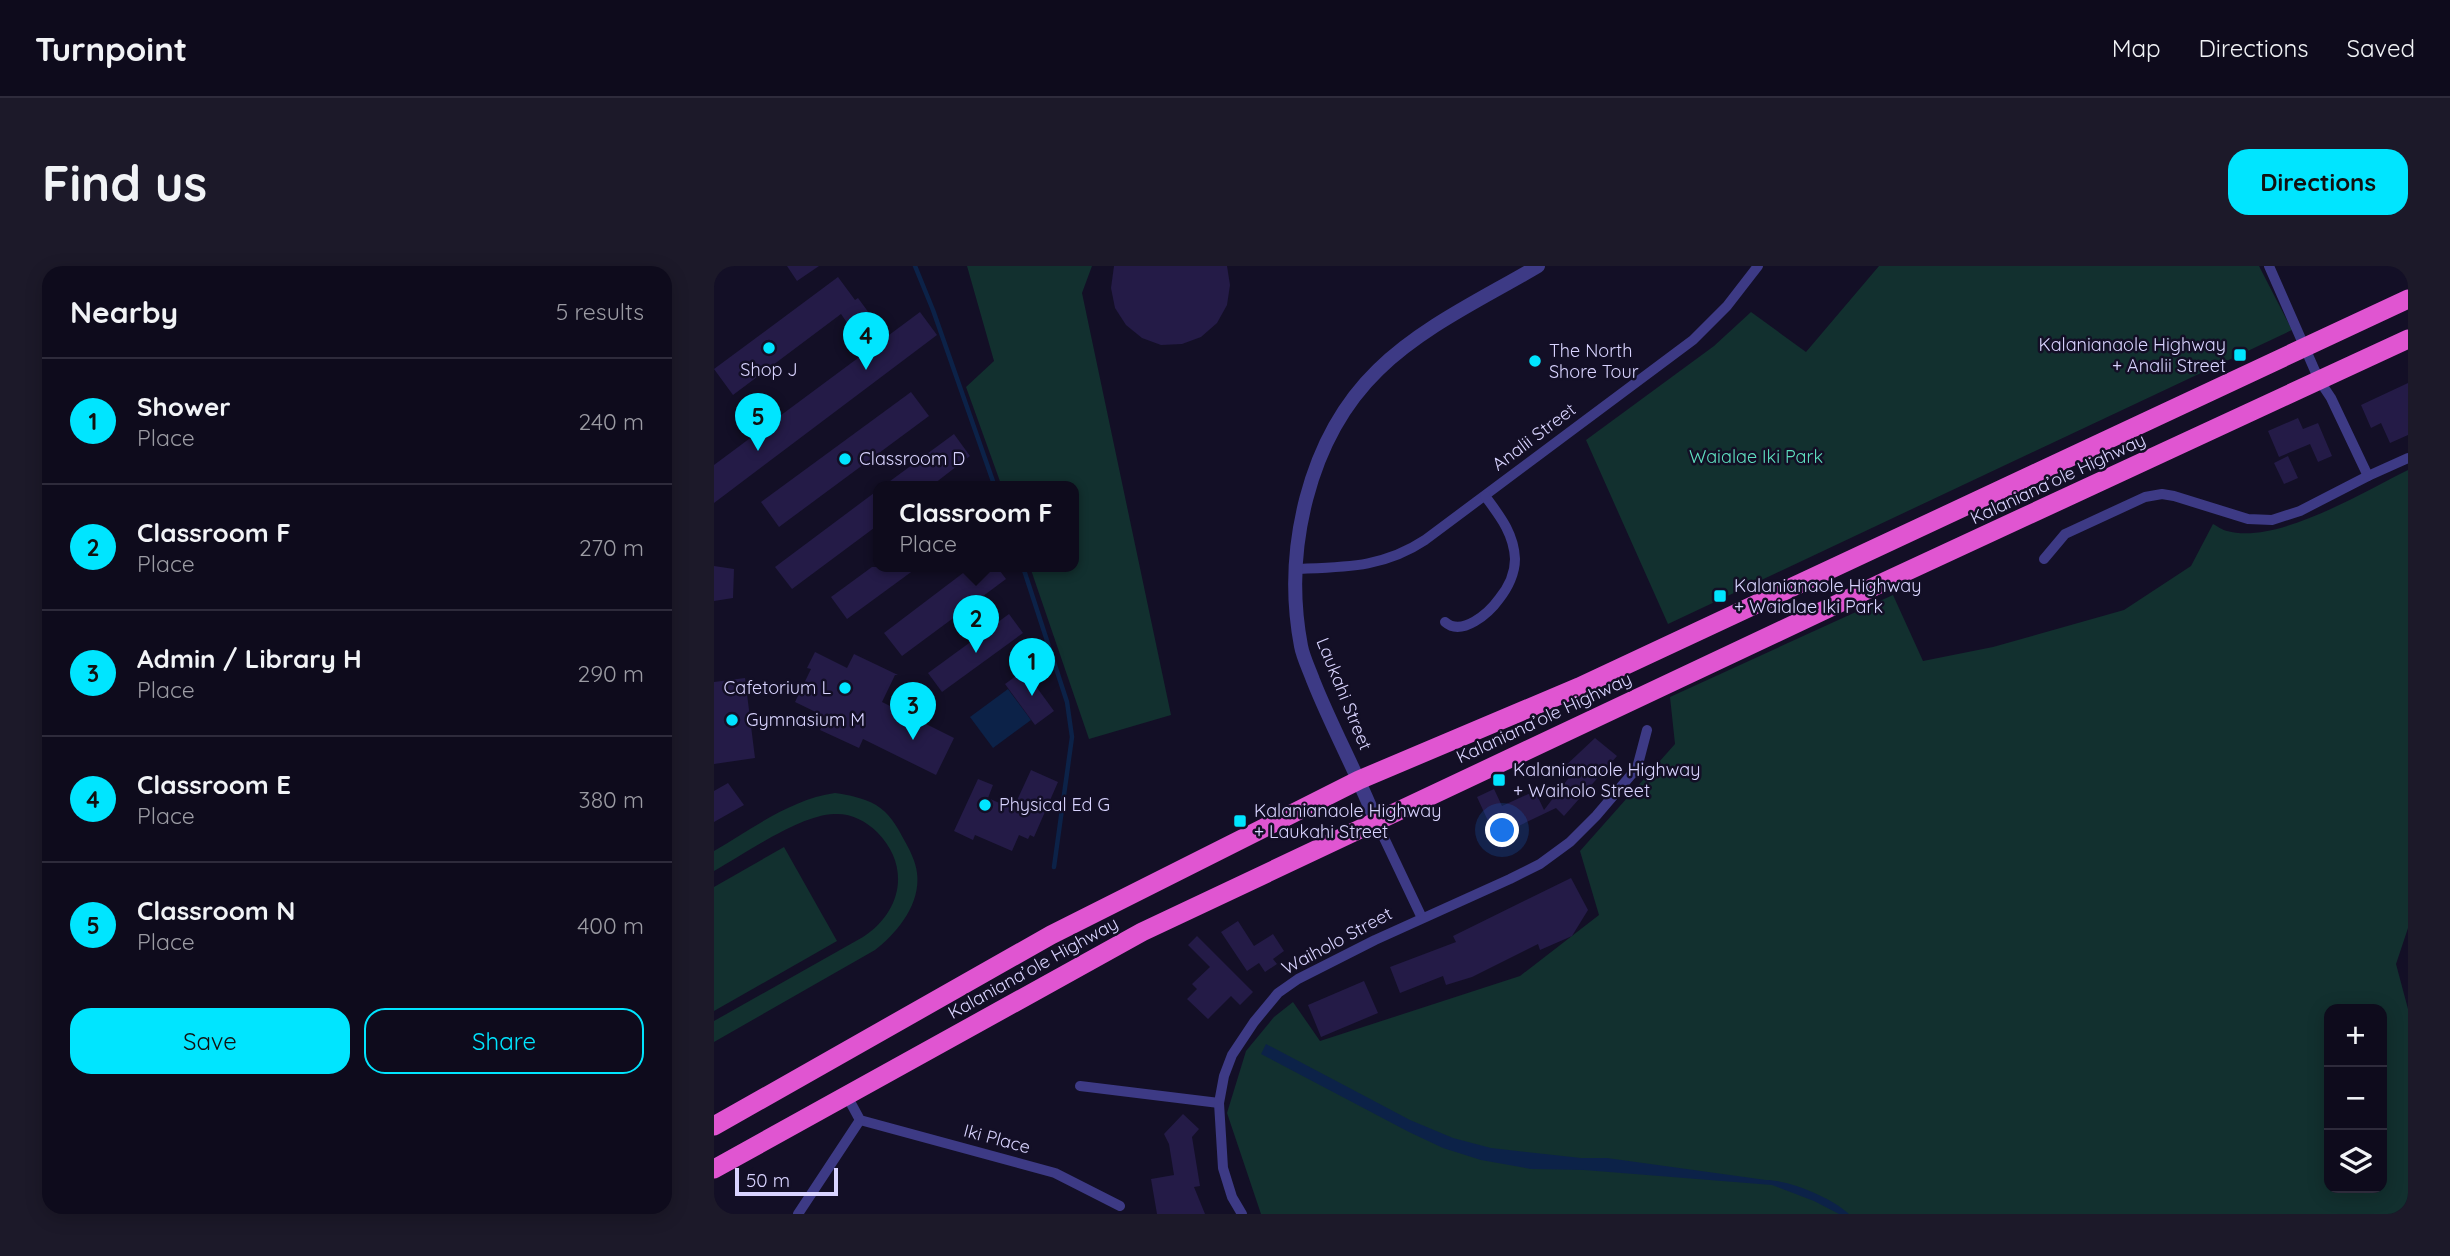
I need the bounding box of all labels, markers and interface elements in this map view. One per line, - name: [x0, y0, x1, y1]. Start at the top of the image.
- text: Turnpoint: [35, 28, 187, 69]
- text: Map: [2112, 33, 2161, 63]
- text: Directions: [2199, 33, 2309, 63]
- text: Saved: [2347, 33, 2415, 63]
- button: Directions: [2228, 149, 2408, 215]
- text: Find us: [42, 152, 207, 213]
- text: Nearby: [70, 293, 178, 331]
- text: 5 results: [556, 297, 644, 326]
- pin: 4: [843, 312, 889, 370]
- place label: Kalanianaole Highway + Analii Street: [2038, 333, 2226, 377]
- place label: The North Shore Tour: [1549, 339, 1639, 383]
- marker: Shop J: [761, 340, 777, 356]
- marker: Kalanianaole Highway + Analii Street: [2232, 347, 2248, 363]
- marker: The North Shore Tour: [1527, 353, 1543, 369]
- place label: Shop J: [740, 358, 798, 381]
- text: Shower: [137, 390, 231, 423]
- pin: 5: [735, 393, 781, 451]
- street label: Analii Street: [1487, 398, 1580, 476]
- text: 1: [89, 407, 97, 436]
- text: 240 m: [579, 407, 644, 436]
- text: Place: [137, 423, 195, 452]
- street label: Kalaniana’ole Highway: [1966, 428, 2149, 529]
- park label: Waialae Iki Park: [1689, 445, 1823, 468]
- place label: Classroom D: [859, 447, 965, 470]
- marker: Classroom D: [837, 451, 853, 467]
- popup: [873, 481, 1079, 572]
- text: Classroom F: [899, 496, 1053, 529]
- text: Classroom F: [137, 516, 291, 549]
- text: Place: [899, 529, 957, 558]
- text: 2: [86, 533, 100, 562]
- text: 270 m: [579, 533, 644, 562]
- text: Place: [137, 549, 195, 578]
- place label: Kalanianaole Highway + Waialae Iki Park: [1734, 574, 1922, 618]
- marker: Kalanianaole Highway + Waialae Iki Park: [1712, 588, 1728, 604]
- pin: 2: [953, 595, 999, 653]
- street label: Laukahi Street: [1311, 634, 1377, 753]
- pin: 1: [1009, 638, 1055, 696]
- text: Admin / Library H: [137, 642, 362, 675]
- text: 3: [87, 659, 99, 688]
- text: 290 m: [577, 659, 644, 688]
- street label: Kalaniana’ole Highway: [1452, 667, 1635, 768]
- text: Place: [137, 675, 195, 704]
- place label: Cafetorium L: [724, 676, 831, 699]
- marker: Cafetorium L: [837, 680, 853, 696]
- pin: 3: [890, 682, 936, 740]
- place label: Gymnasium M: [746, 708, 865, 731]
- marker: Gymnasium M: [724, 712, 740, 728]
- place label: Kalanianaole Highway + Waiholo Street: [1513, 758, 1701, 802]
- text: Classroom E: [137, 768, 291, 801]
- marker: Kalanianaole Highway + Waiholo Street: [1491, 772, 1507, 788]
- text: 4: [86, 785, 100, 814]
- text: 380 m: [579, 785, 644, 814]
- place label: Physical Ed G: [999, 793, 1110, 816]
- marker: Physical Ed G: [977, 797, 993, 813]
- place label: Kalanianaole Highway + Laukahi Street: [1254, 799, 1442, 843]
- text: Place: [137, 801, 195, 830]
- marker: Kalanianaole Highway + Laukahi Street: [1232, 813, 1248, 829]
- your location: [1485, 813, 1519, 847]
- text: Classroom N: [137, 894, 295, 927]
- street label: Waiholo Street: [1277, 902, 1396, 979]
- text: 5: [86, 911, 100, 940]
- text: 400 m: [577, 911, 644, 940]
- street label: Kalaniana’ole Highway: [944, 911, 1122, 1024]
- text: Place: [137, 927, 195, 956]
- map controls: [2324, 1004, 2387, 1193]
- button: +: [2324, 1004, 2387, 1067]
- button: Save: [70, 1008, 350, 1074]
- button: Share: [364, 1008, 644, 1074]
- button: −: [2324, 1067, 2387, 1130]
- street label: Iki Place: [961, 1119, 1033, 1158]
- button: layers: [2324, 1130, 2387, 1193]
- scale bar: [735, 1165, 838, 1197]
- text: 50 m: [746, 1168, 790, 1192]

